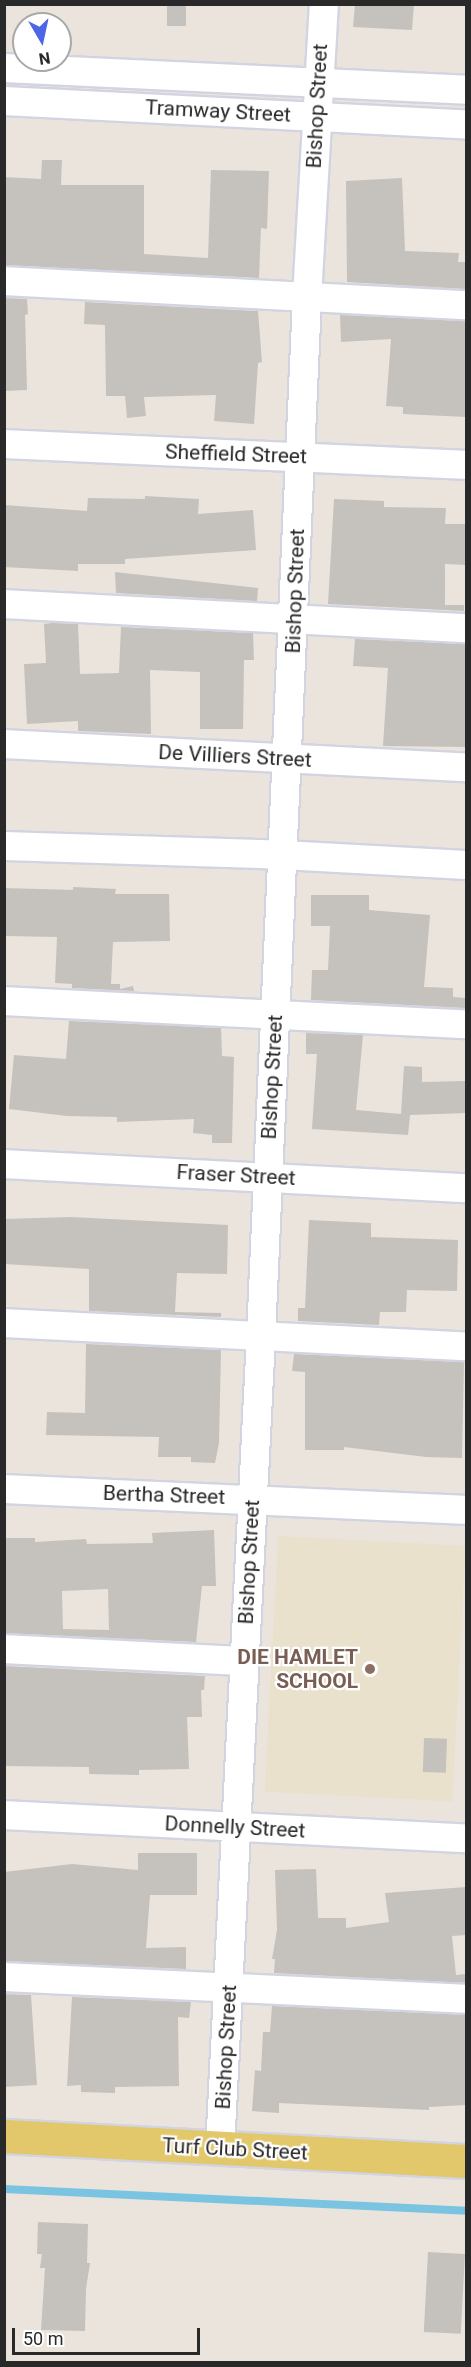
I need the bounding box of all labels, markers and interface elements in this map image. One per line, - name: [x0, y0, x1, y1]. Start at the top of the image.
- north arrow: [12, 12, 72, 72]
- street label: Bishop Street: [301, 43, 333, 169]
- text: N: [38, 48, 52, 69]
- street label: Tramway Street: [144, 95, 292, 127]
- street label: Sheffield Street: [165, 439, 307, 469]
- street label: Bishop Street: [280, 528, 310, 654]
- street label: De Villiers Street: [158, 739, 312, 773]
- street label: Bishop Street: [256, 1014, 288, 1140]
- street label: Fraser Street: [176, 1159, 296, 1191]
- street label: Bertha Street: [102, 1480, 226, 1510]
- street label: Bishop Street: [233, 1499, 265, 1625]
- place label: DIE HAMLET SCHOOL: [237, 1644, 358, 1694]
- marker: DIE HAMLET SCHOOL: [363, 1662, 377, 1676]
- street label: Donnelly Street: [164, 1811, 306, 1843]
- street label: Bishop Street: [210, 1984, 242, 2110]
- street label: Turf Club Street: [162, 2133, 308, 2165]
- scale bar: [15, 2316, 202, 2354]
- text: 50 m: [23, 2328, 63, 2349]

